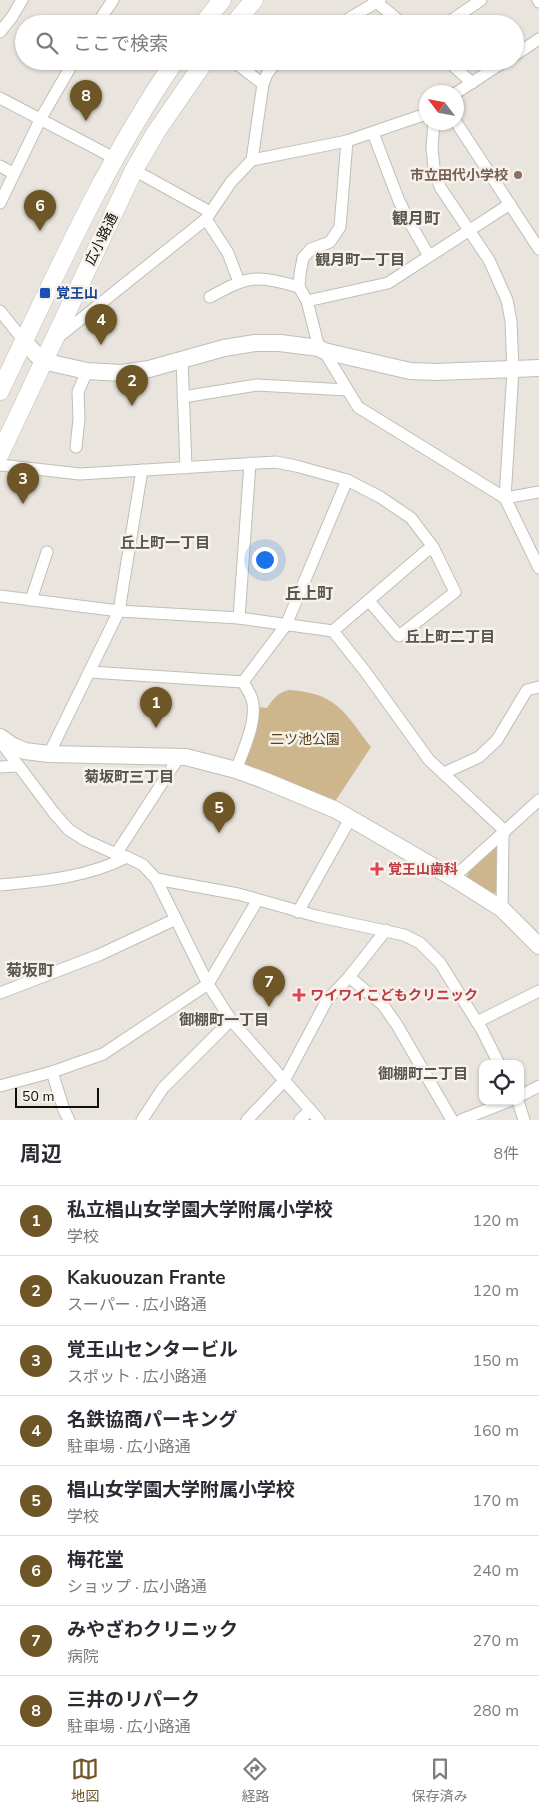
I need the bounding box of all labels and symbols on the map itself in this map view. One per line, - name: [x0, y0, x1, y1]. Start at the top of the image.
- pin: 8: [70, 80, 102, 121]
- north arrow: [419, 85, 464, 130]
- place label: 市立田代小学校: [410, 166, 508, 185]
- marker: 市立田代小学校: [512, 169, 524, 181]
- pin: 6: [24, 190, 56, 231]
- district label: 観月町: [392, 208, 440, 230]
- street label: 広小路通: [81, 210, 122, 269]
- district label: 観月町一丁目: [315, 250, 405, 270]
- place label: 覚王山: [56, 284, 98, 303]
- marker: 覚王山: [38, 286, 52, 300]
- pin: 4: [85, 304, 117, 345]
- pin: 2: [116, 365, 148, 406]
- pin: 3: [7, 463, 39, 504]
- district label: 丘上町一丁目: [120, 533, 210, 553]
- your location: [252, 547, 278, 573]
- district label: 丘上町: [285, 583, 333, 605]
- district label: 丘上町二丁目: [405, 627, 495, 647]
- pin: 1: [140, 687, 172, 728]
- park label: 二ツ池公園: [270, 730, 340, 749]
- district label: 菊坂町三丁目: [84, 767, 174, 787]
- pin: 5: [203, 792, 235, 833]
- place label: 覚王山歯科: [388, 860, 458, 879]
- marker: 覚王山歯科: [370, 862, 384, 876]
- district label: 菊坂町: [6, 960, 54, 982]
- pin: 7: [253, 966, 285, 1007]
- place label: ワイワイこどもクリニック: [310, 986, 478, 1005]
- marker: ワイワイこどもクリニック: [292, 988, 306, 1002]
- district label: 御棚町一丁目: [179, 1010, 269, 1030]
- district label: 御棚町二丁目: [378, 1064, 468, 1084]
- scale bar: [15, 1085, 99, 1108]

